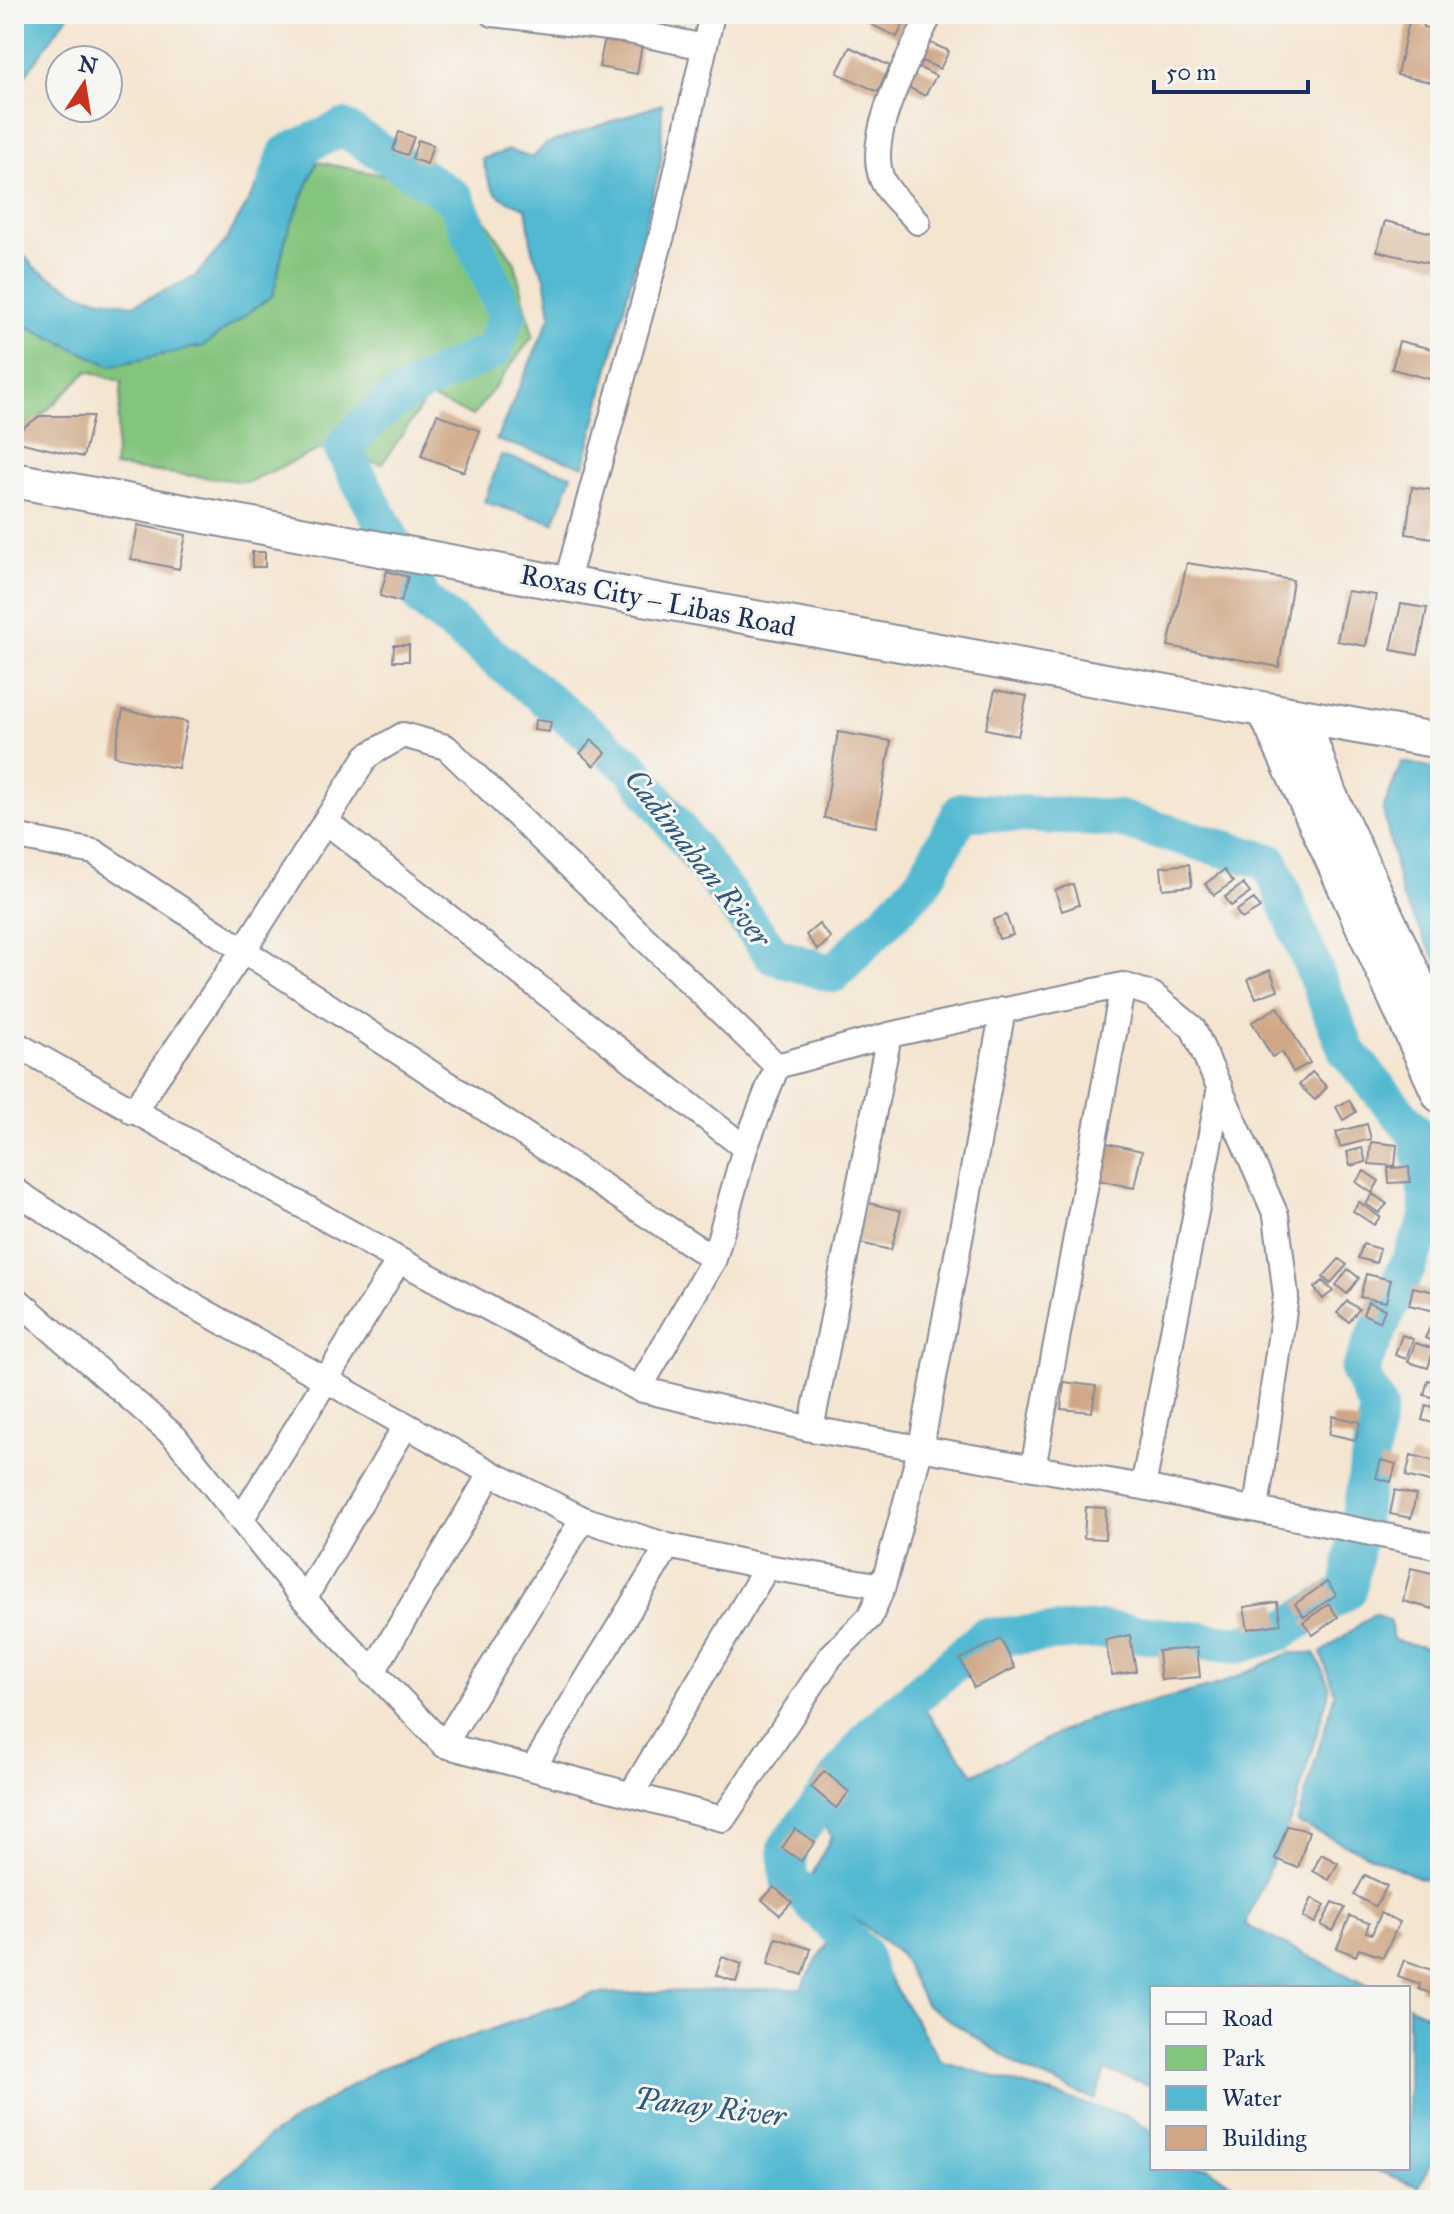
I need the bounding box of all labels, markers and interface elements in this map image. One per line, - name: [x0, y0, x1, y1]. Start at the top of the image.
- north arrow: [44, 44, 124, 124]
- scale bar: [1154, 44, 1308, 94]
- text: N: [76, 50, 100, 80]
- text: 50 m: [1166, 57, 1216, 87]
- street label: Roxas City – Libas Road: [517, 557, 799, 644]
- water label: Cadimahan River: [617, 762, 780, 955]
- legend: [1150, 1986, 1410, 2170]
- text: Road: [1222, 2003, 1273, 2033]
- text: Park: [1222, 2043, 1266, 2073]
- water label: Panay River: [632, 2080, 789, 2134]
- text: Water: [1222, 2083, 1281, 2113]
- text: Building: [1222, 2123, 1307, 2153]

